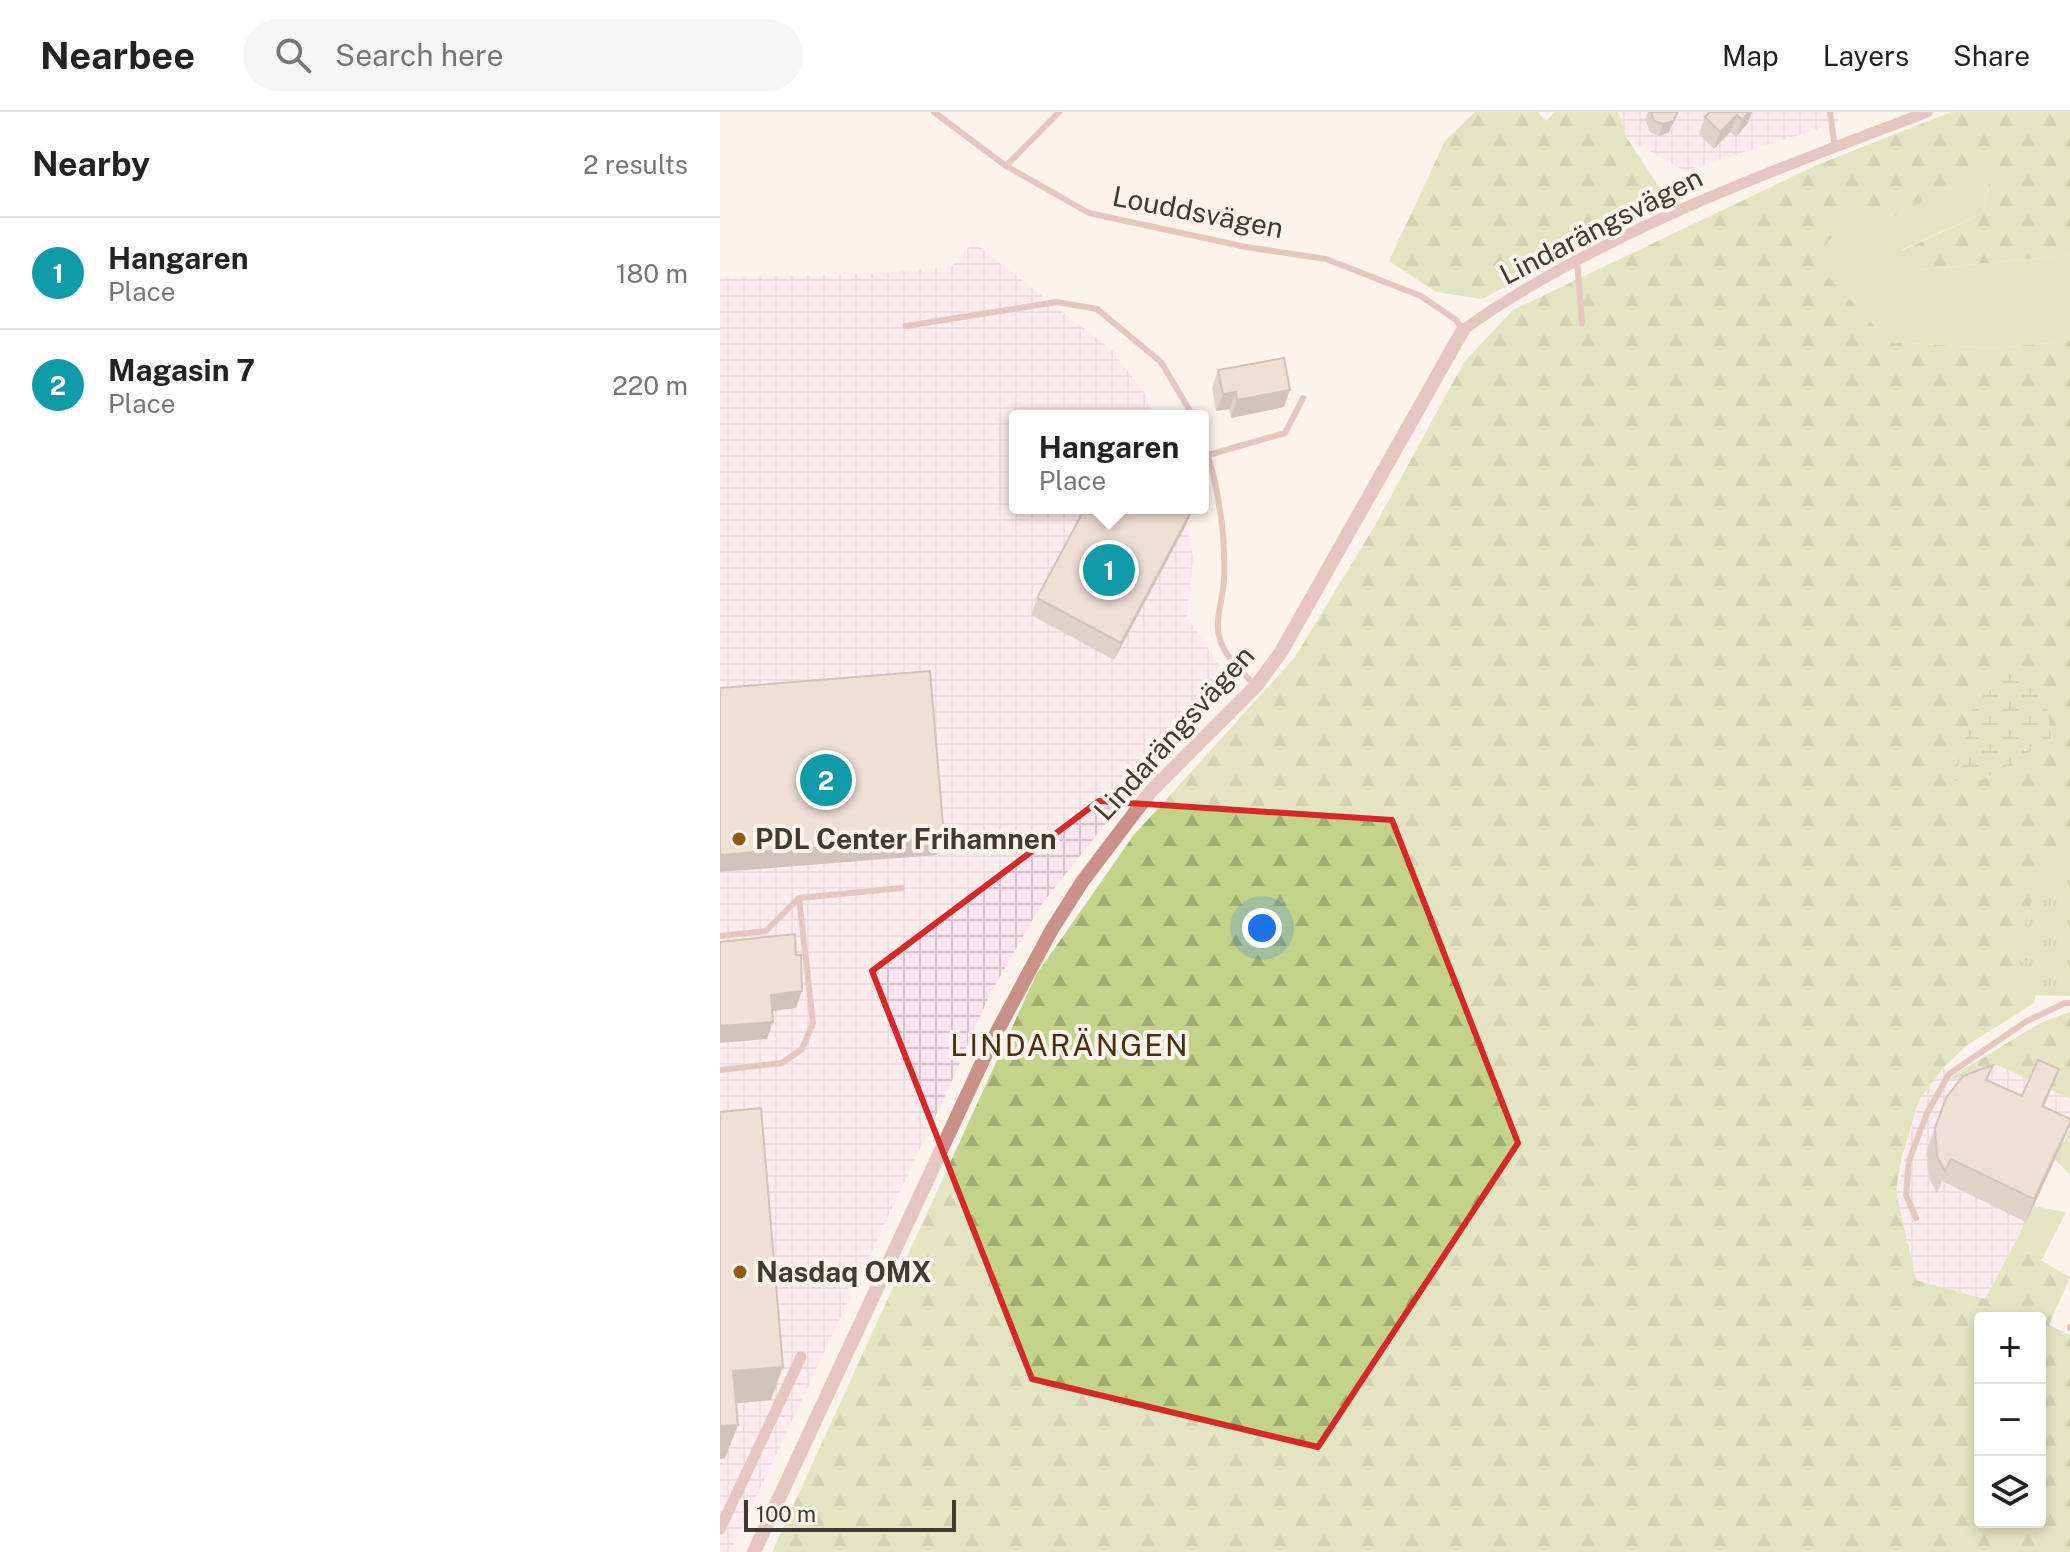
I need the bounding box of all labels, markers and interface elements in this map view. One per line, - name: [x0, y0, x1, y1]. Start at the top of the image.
- search box: [243, 19, 803, 91]
- text: Nearbee: [40, 33, 195, 78]
- icon: search: [271, 33, 315, 77]
- text: Search here: [335, 37, 504, 73]
- text: Map: [1722, 39, 1779, 72]
- text: Layers: [1823, 39, 1909, 72]
- text: Share: [1953, 39, 2030, 72]
- text: Nearby: [32, 144, 150, 184]
- text: 2 results: [583, 149, 688, 180]
- street label: Lindarängsvägen: [1494, 160, 1708, 291]
- street label: Louddsvägen: [1110, 179, 1286, 244]
- text: Hangaren: [108, 240, 249, 276]
- text: 1: [52, 258, 64, 289]
- text: 180 m: [616, 258, 688, 289]
- text: Place: [108, 276, 175, 307]
- text: Magasin 7: [108, 352, 255, 388]
- text: 2: [50, 370, 66, 401]
- text: 220 m: [612, 370, 688, 401]
- text: Place: [108, 388, 175, 419]
- popup: [1009, 410, 1209, 514]
- text: Hangaren: [1039, 429, 1179, 465]
- text: Place: [1039, 465, 1106, 496]
- pin: 1: [1083, 540, 1135, 600]
- street label: Lindarängsvägen: [1087, 639, 1261, 827]
- pin: 2: [800, 750, 852, 810]
- place label: PDL Center Frihamnen: [755, 822, 1057, 855]
- marker: PDL Center Frihamnen: [730, 830, 748, 848]
- your location: [1242, 908, 1282, 948]
- district label: LINDARÄNGEN: [950, 1027, 1190, 1063]
- place label: Nasdaq OMX: [756, 1255, 932, 1288]
- marker: Nasdaq OMX: [731, 1263, 749, 1281]
- map controls: [1974, 1312, 2046, 1528]
- button: +: [1974, 1312, 2046, 1384]
- button: −: [1974, 1384, 2046, 1456]
- button: layers: [1974, 1456, 2046, 1528]
- scale bar: [744, 1496, 956, 1532]
- text: 100 m: [756, 1501, 816, 1527]

